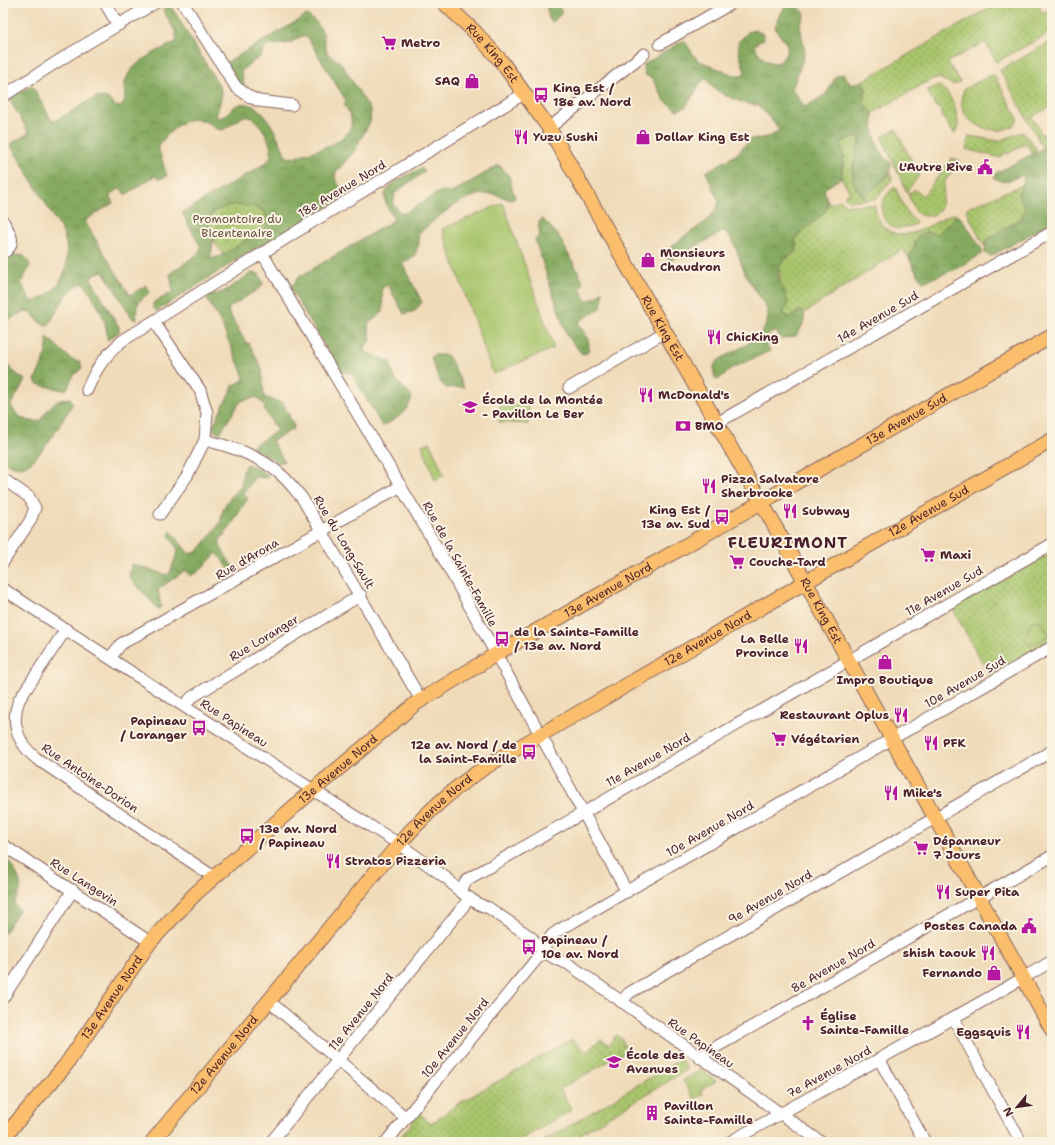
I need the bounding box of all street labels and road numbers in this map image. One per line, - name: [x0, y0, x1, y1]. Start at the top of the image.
- street label: Rue King Est: [463, 20, 522, 86]
- street label: 18e Avenue Nord: [295, 156, 389, 221]
- street label: 14e Avenue Sud: [835, 287, 922, 347]
- street label: Rue King Est: [638, 292, 688, 364]
- street label: 13e Avenue Sud: [863, 389, 950, 449]
- street label: 12e Avenue Sud: [885, 481, 972, 541]
- street label: Rue du Long-Sault: [310, 492, 378, 592]
- street label: Rue de la Sainte-Famille: [419, 498, 501, 630]
- street label: Rue d'Arona: [212, 534, 282, 584]
- street label: 13e Avenue Nord: [561, 558, 655, 621]
- street label: 11e Avenue Sud: [902, 562, 986, 620]
- street label: Rue King Est: [797, 575, 846, 647]
- street label: 12e Avenue Nord: [661, 607, 755, 670]
- street label: Rue Loranger: [226, 611, 302, 665]
- street label: 10e Avenue Sud: [922, 652, 1009, 712]
- street label: Rue Papineau: [197, 695, 271, 751]
- street label: 11e Avenue Nord: [603, 729, 694, 791]
- street label: 13e Avenue Nord: [295, 731, 381, 807]
- street label: Rue Antoine-Dorion: [38, 740, 142, 816]
- street label: 12e Avenue Nord: [393, 770, 476, 850]
- street label: 10e Avenue Nord: [663, 797, 757, 861]
- street label: Rue Langevin: [47, 854, 121, 910]
- street label: 9e Avenue Nord: [725, 866, 815, 928]
- street label: 8e Avenue Nord: [788, 935, 878, 997]
- street label: 13e Avenue Nord: [77, 952, 147, 1043]
- street label: 11e Avenue Nord: [325, 970, 397, 1054]
- street label: 10e Avenue Nord: [418, 994, 493, 1082]
- street label: 12e Avenue Nord: [186, 1012, 262, 1098]
- street label: Rue Papineau: [665, 1014, 737, 1072]
- street label: 7e Avenue Nord: [784, 1042, 874, 1102]

